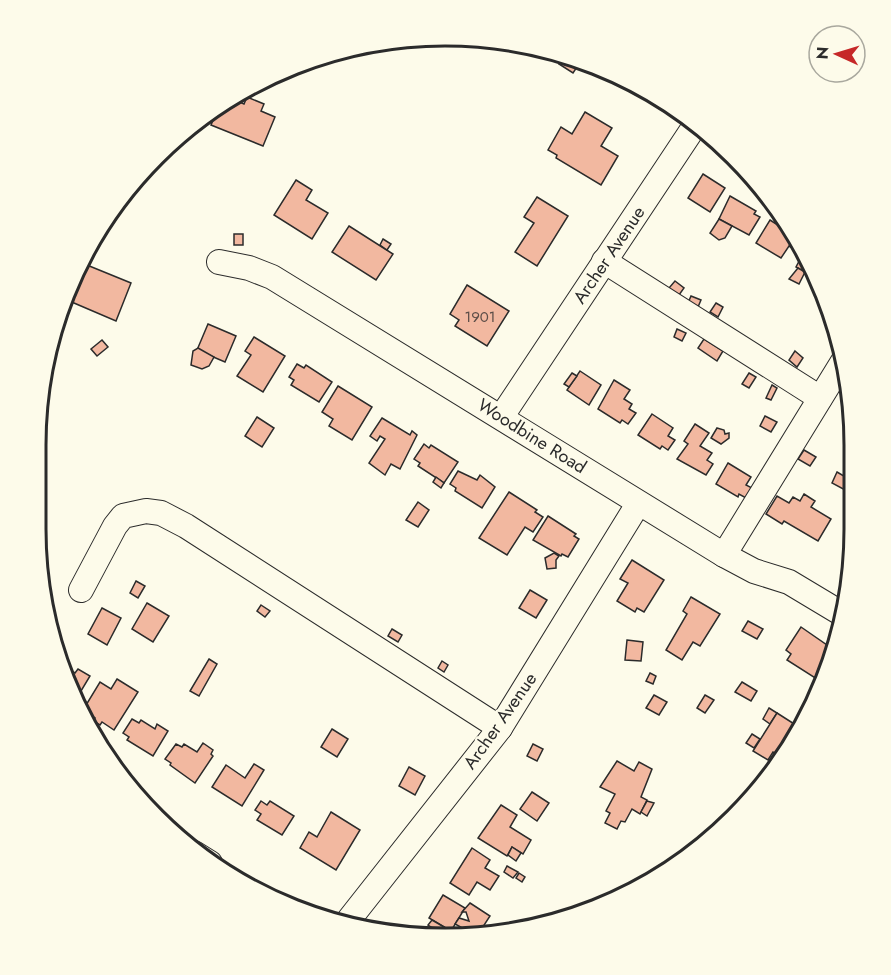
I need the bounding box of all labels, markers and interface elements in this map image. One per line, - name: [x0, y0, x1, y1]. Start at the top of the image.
- north arrow: [807, 24, 867, 84]
- text: N: [811, 46, 834, 60]
- street label: Archer Avenue: [567, 201, 651, 309]
- house number: 1901: [464, 306, 496, 328]
- street label: Woodbine Road: [472, 392, 592, 480]
- street label: Archer Avenue: [457, 667, 543, 775]

